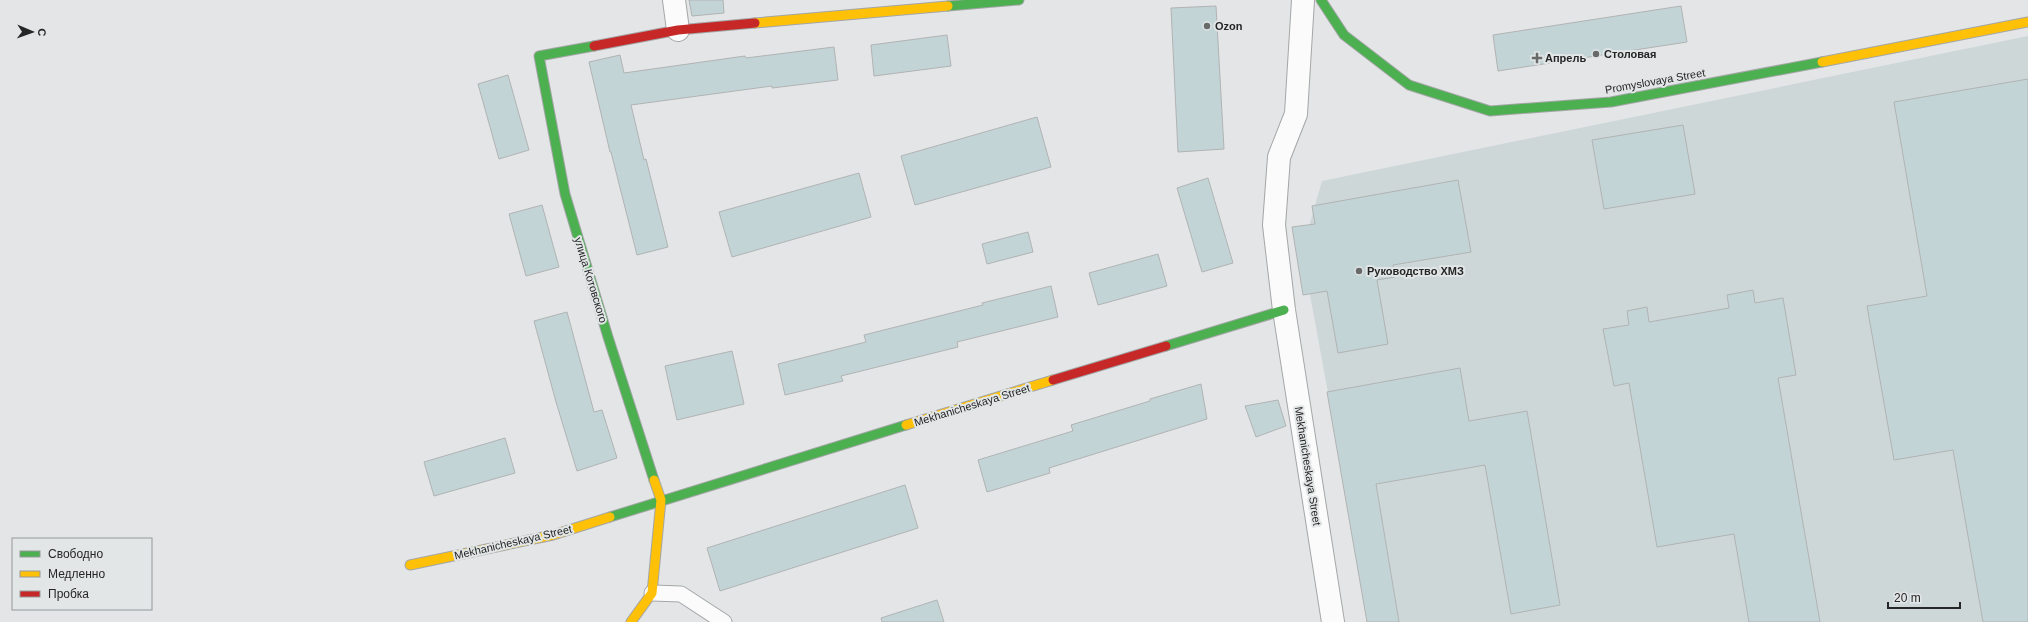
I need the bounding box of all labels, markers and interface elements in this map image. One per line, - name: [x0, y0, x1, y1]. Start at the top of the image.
- north arrow: [12, 12, 52, 52]
- place label: Ozon: [1215, 20, 1243, 32]
- marker: Ozon: [1202, 21, 1212, 31]
- text: С: [36, 28, 48, 37]
- place label: Столовая: [1604, 48, 1656, 60]
- marker: Столовая: [1591, 49, 1601, 59]
- place label: Апрель: [1545, 52, 1586, 64]
- marker: Апрель: [1532, 53, 1542, 63]
- street label: Promyslovaya Street: [1604, 66, 1706, 96]
- street label: улица Котовского: [572, 236, 610, 324]
- place label: Руководство ХМЗ: [1367, 265, 1464, 277]
- marker: Руководство ХМЗ: [1354, 266, 1364, 276]
- street label: Mekhanicheskaya Street: [913, 382, 1031, 428]
- street label: Mekhanicheskaya Street: [1293, 406, 1323, 526]
- street label: Mekhanicheskaya Street: [453, 523, 573, 561]
- legend: [12, 538, 152, 610]
- text: Свободно: [48, 547, 103, 561]
- text: Медленно: [48, 567, 105, 581]
- scale bar: [1888, 584, 1960, 610]
- text: Пробка: [48, 587, 89, 601]
- text: 20 m: [1894, 591, 1921, 605]

